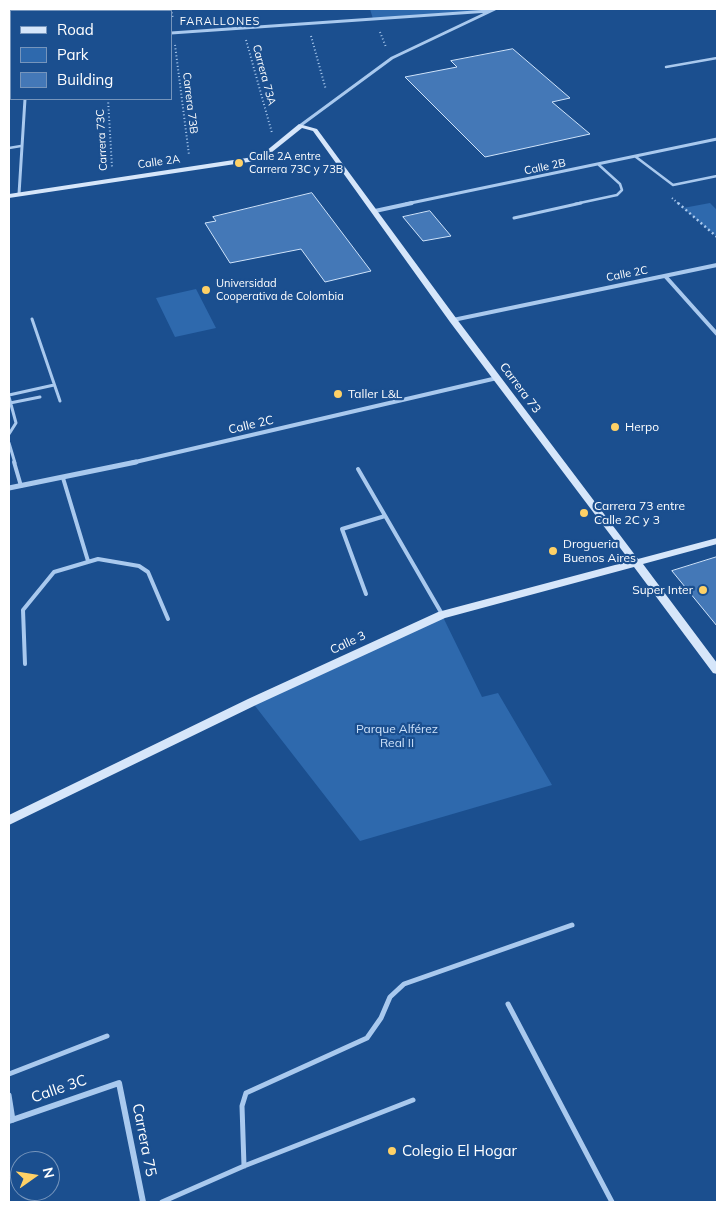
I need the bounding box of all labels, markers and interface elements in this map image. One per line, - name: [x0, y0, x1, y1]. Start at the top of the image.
- legend: [10, 10, 172, 100]
- district label: FARALLONES: [178, 15, 262, 29]
- text: Road: [57, 20, 94, 39]
- street label: Carrera 73A: [250, 43, 278, 107]
- text: Park: [57, 45, 89, 64]
- text: Building: [57, 70, 113, 89]
- street label: Carrera 73B: [180, 71, 200, 135]
- street label: Carrera 73C: [94, 109, 110, 171]
- place label: Calle 2A entre Carrera 73C y 73B: [249, 150, 343, 176]
- street label: Calle 2A: [137, 152, 181, 172]
- street label: Calle 2B: [523, 156, 567, 178]
- marker: Calle 2A entre Carrera 73C y 73B: [233, 157, 245, 169]
- street label: Calle 2C: [605, 263, 649, 285]
- place label: Universidad Cooperativa de Colombia: [216, 277, 344, 303]
- marker: Universidad Cooperativa de Colombia: [200, 284, 212, 296]
- street label: Carrera 73: [496, 360, 544, 416]
- place label: Taller L&L: [348, 387, 402, 401]
- marker: Taller L&L: [332, 388, 344, 400]
- street label: Calle 2C: [227, 413, 275, 437]
- place label: Herpo: [625, 420, 659, 434]
- marker: Herpo: [609, 421, 621, 433]
- place label: Carrera 73 entre Calle 2C y 3: [594, 499, 685, 527]
- marker: Carrera 73 entre Calle 2C y 3: [578, 507, 590, 519]
- place label: Drogueria Buenos Aires: [563, 537, 636, 565]
- marker: Drogueria Buenos Aires: [547, 545, 559, 557]
- place label: Super Inter: [632, 583, 693, 597]
- marker: Super Inter: [697, 584, 709, 596]
- street label: Calle 3: [328, 628, 368, 658]
- park label: Parque Alférez Real II: [356, 722, 438, 750]
- street label: Calle 3C: [29, 1071, 89, 1107]
- street label: Carrera 75: [128, 1102, 160, 1178]
- place label: Colegio El Hogar: [402, 1142, 517, 1160]
- marker: Colegio El Hogar: [386, 1145, 398, 1157]
- north arrow: [10, 1151, 60, 1201]
- text: N: [39, 1166, 59, 1180]

